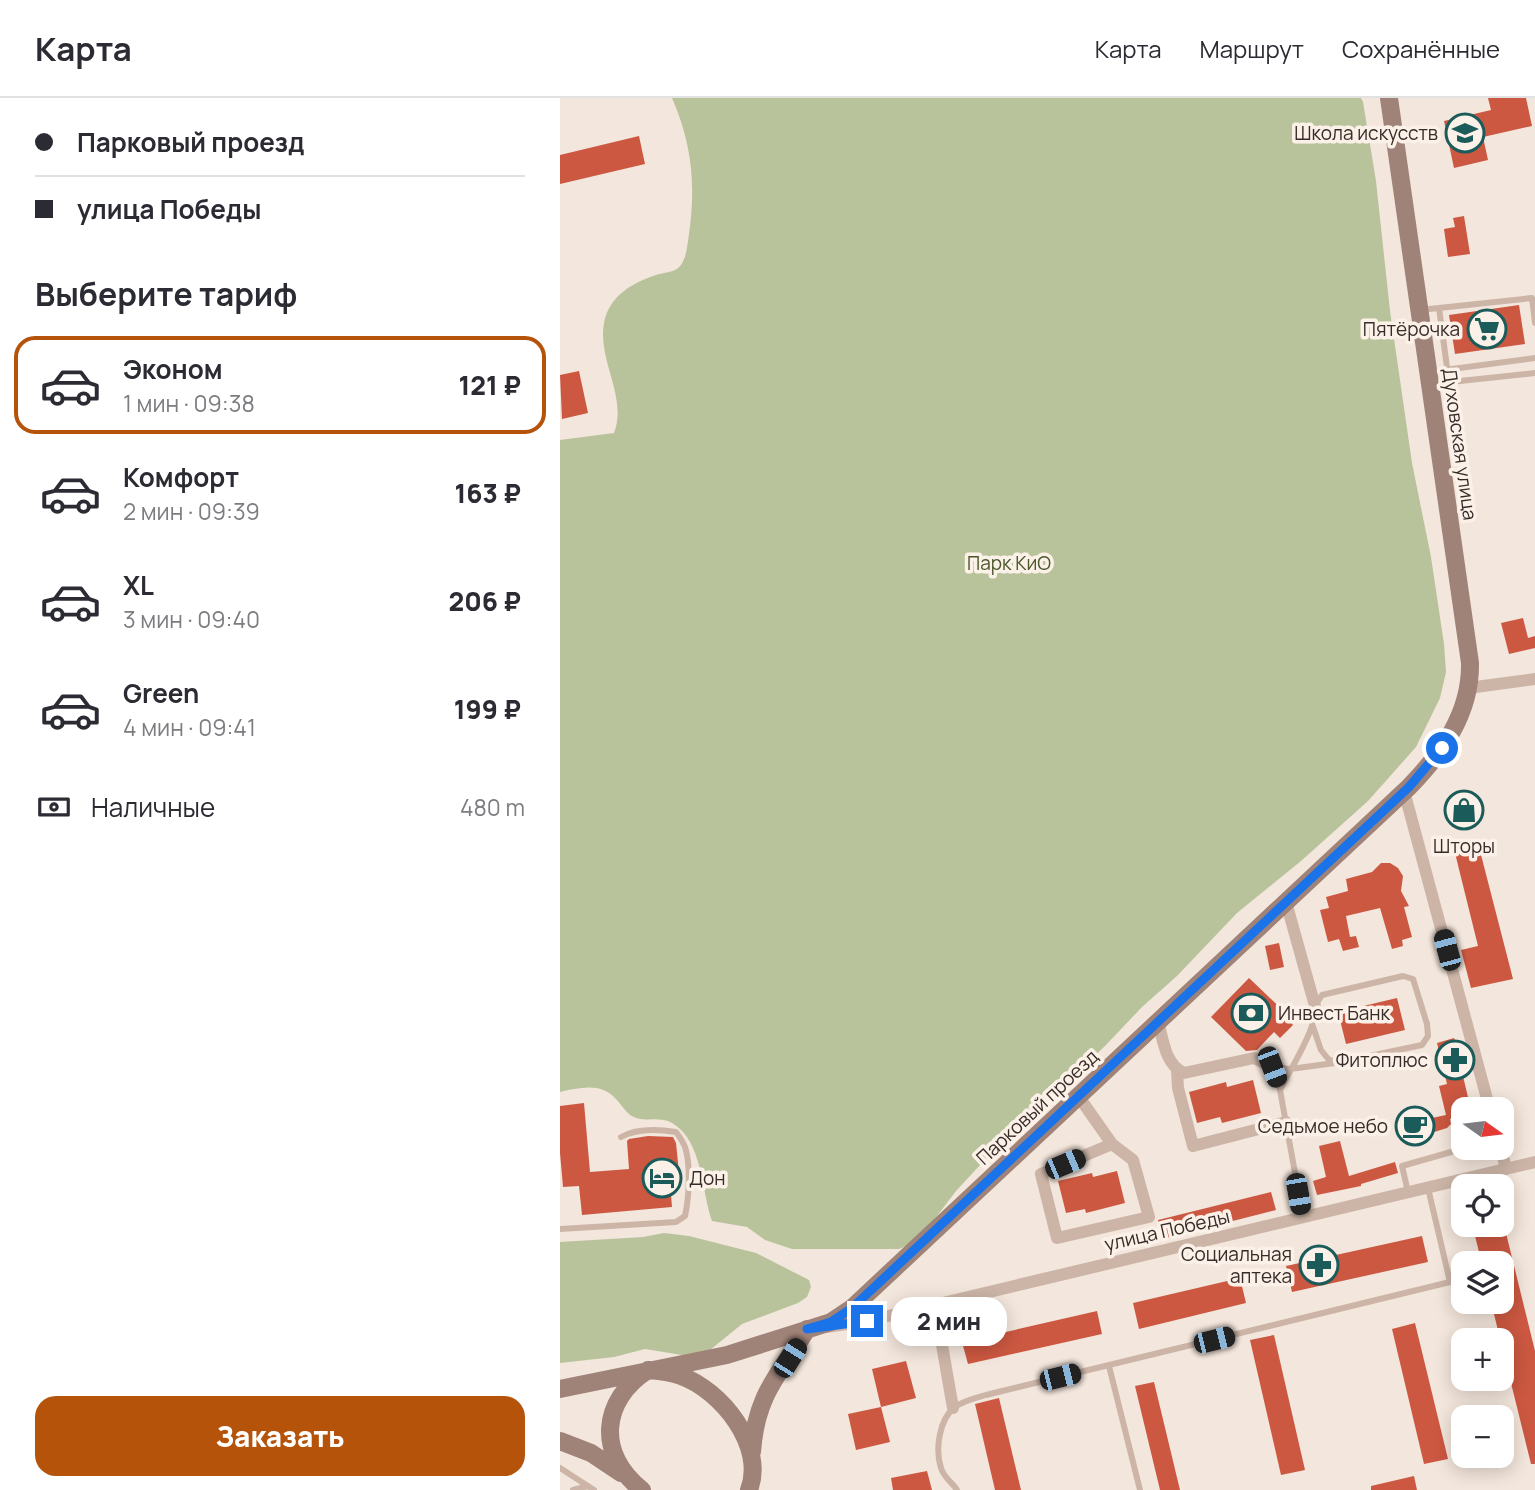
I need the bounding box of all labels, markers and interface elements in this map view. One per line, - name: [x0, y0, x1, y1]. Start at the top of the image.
- text: Карта: [35, 26, 132, 71]
- text: Карта: [1095, 32, 1162, 65]
- text: Маршрут: [1200, 32, 1304, 65]
- text: Сохранённые: [1342, 32, 1500, 65]
- school or university icon: Школа искусств: [1444, 112, 1486, 154]
- place label: Школа искусств: [1294, 120, 1438, 146]
- text: Парковый проезд: [77, 124, 304, 160]
- text: улица Победы: [77, 191, 261, 227]
- text: Выберите тариф: [35, 272, 297, 316]
- supermarket icon: Пятёрочка: [1466, 308, 1508, 350]
- place label: Пятёрочка: [1363, 316, 1460, 342]
- text: Эконом: [123, 351, 223, 387]
- icon: car: [39, 354, 102, 417]
- street label: Духовская улица: [1436, 366, 1484, 522]
- text: 121 ₽: [459, 367, 521, 403]
- text: 1 мин · 09:38: [123, 387, 255, 419]
- text: Комфорт: [123, 459, 239, 495]
- icon: car: [39, 462, 102, 525]
- text: 163 ₽: [455, 475, 521, 511]
- text: 2 мин · 09:39: [123, 495, 260, 527]
- park label: Парк КиО: [967, 550, 1051, 576]
- text: XL: [123, 567, 154, 603]
- icon: car: [39, 570, 102, 633]
- text: 206 ₽: [448, 583, 521, 619]
- text: 3 мин · 09:40: [123, 603, 260, 635]
- text: Green: [123, 675, 199, 711]
- icon: car: [39, 678, 102, 741]
- text: 199 ₽: [454, 691, 521, 727]
- text: 4 мин · 09:41: [123, 711, 256, 743]
- route start: [1426, 732, 1458, 764]
- icon: cash: [35, 788, 73, 826]
- text: Наличные: [91, 789, 215, 825]
- shop icon: Шторы: [1443, 789, 1485, 831]
- text: 480 m: [460, 791, 525, 823]
- place label: Шторы: [1433, 833, 1495, 859]
- car: [1432, 927, 1463, 973]
- bank icon: Инвест Банк: [1230, 992, 1272, 1034]
- place label: Инвест Банк: [1278, 1000, 1390, 1026]
- pharmacy icon: Фитоплюс: [1434, 1039, 1476, 1081]
- street label: Парковый проезд: [970, 1044, 1104, 1170]
- car: [1255, 1044, 1290, 1090]
- place label: Фитоплюс: [1336, 1047, 1428, 1073]
- north arrow: [1451, 1097, 1514, 1160]
- map controls: [1451, 1097, 1514, 1468]
- cafe icon: Седьмое небо: [1394, 1105, 1436, 1147]
- place label: Седьмое небо: [1258, 1113, 1388, 1139]
- car: [1042, 1146, 1089, 1182]
- hotel icon: Дон: [641, 1157, 683, 1199]
- place label: Дон: [689, 1165, 725, 1191]
- car: [1285, 1171, 1312, 1217]
- button: locate: [1451, 1174, 1514, 1237]
- street label: улица Победы: [1102, 1203, 1232, 1257]
- place label: Социальная аптека: [1181, 1241, 1292, 1289]
- pharmacy icon: Социальная аптека: [1298, 1244, 1340, 1286]
- button: layers: [1451, 1251, 1514, 1314]
- callout: 2 мин: [892, 1296, 1007, 1346]
- route end: [851, 1305, 883, 1337]
- text: 2 мин: [917, 1305, 981, 1337]
- car: [1192, 1325, 1237, 1355]
- button: +: [1451, 1328, 1514, 1391]
- car: [770, 1335, 811, 1381]
- car: [1038, 1362, 1083, 1392]
- button: Заказать: [35, 1396, 525, 1476]
- button: −: [1451, 1405, 1514, 1468]

